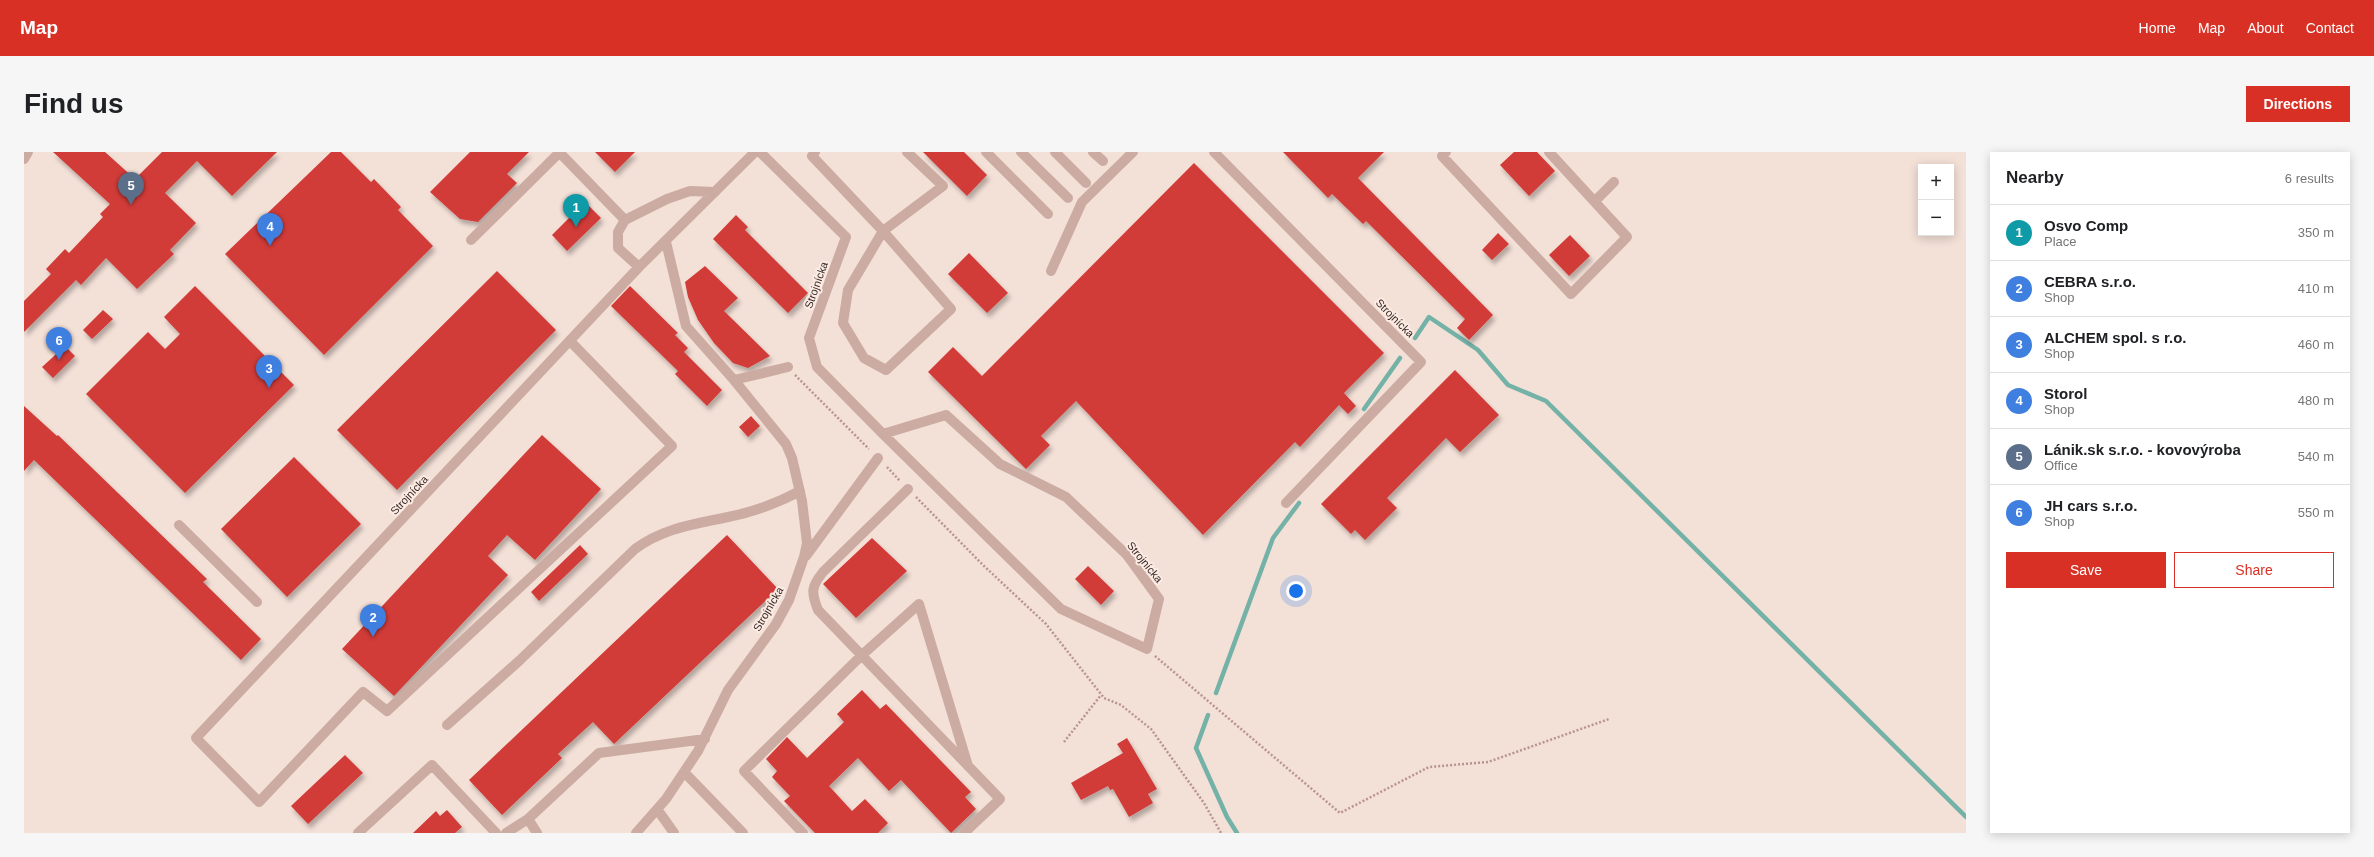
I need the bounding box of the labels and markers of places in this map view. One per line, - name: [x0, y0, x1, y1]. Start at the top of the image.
- pin: 5: [118, 172, 144, 205]
- pin: 1: [563, 194, 589, 227]
- pin: 4: [257, 213, 283, 246]
- pin: 6: [46, 327, 72, 360]
- pin: 3: [256, 355, 282, 388]
- pin: 2: [360, 604, 386, 637]

